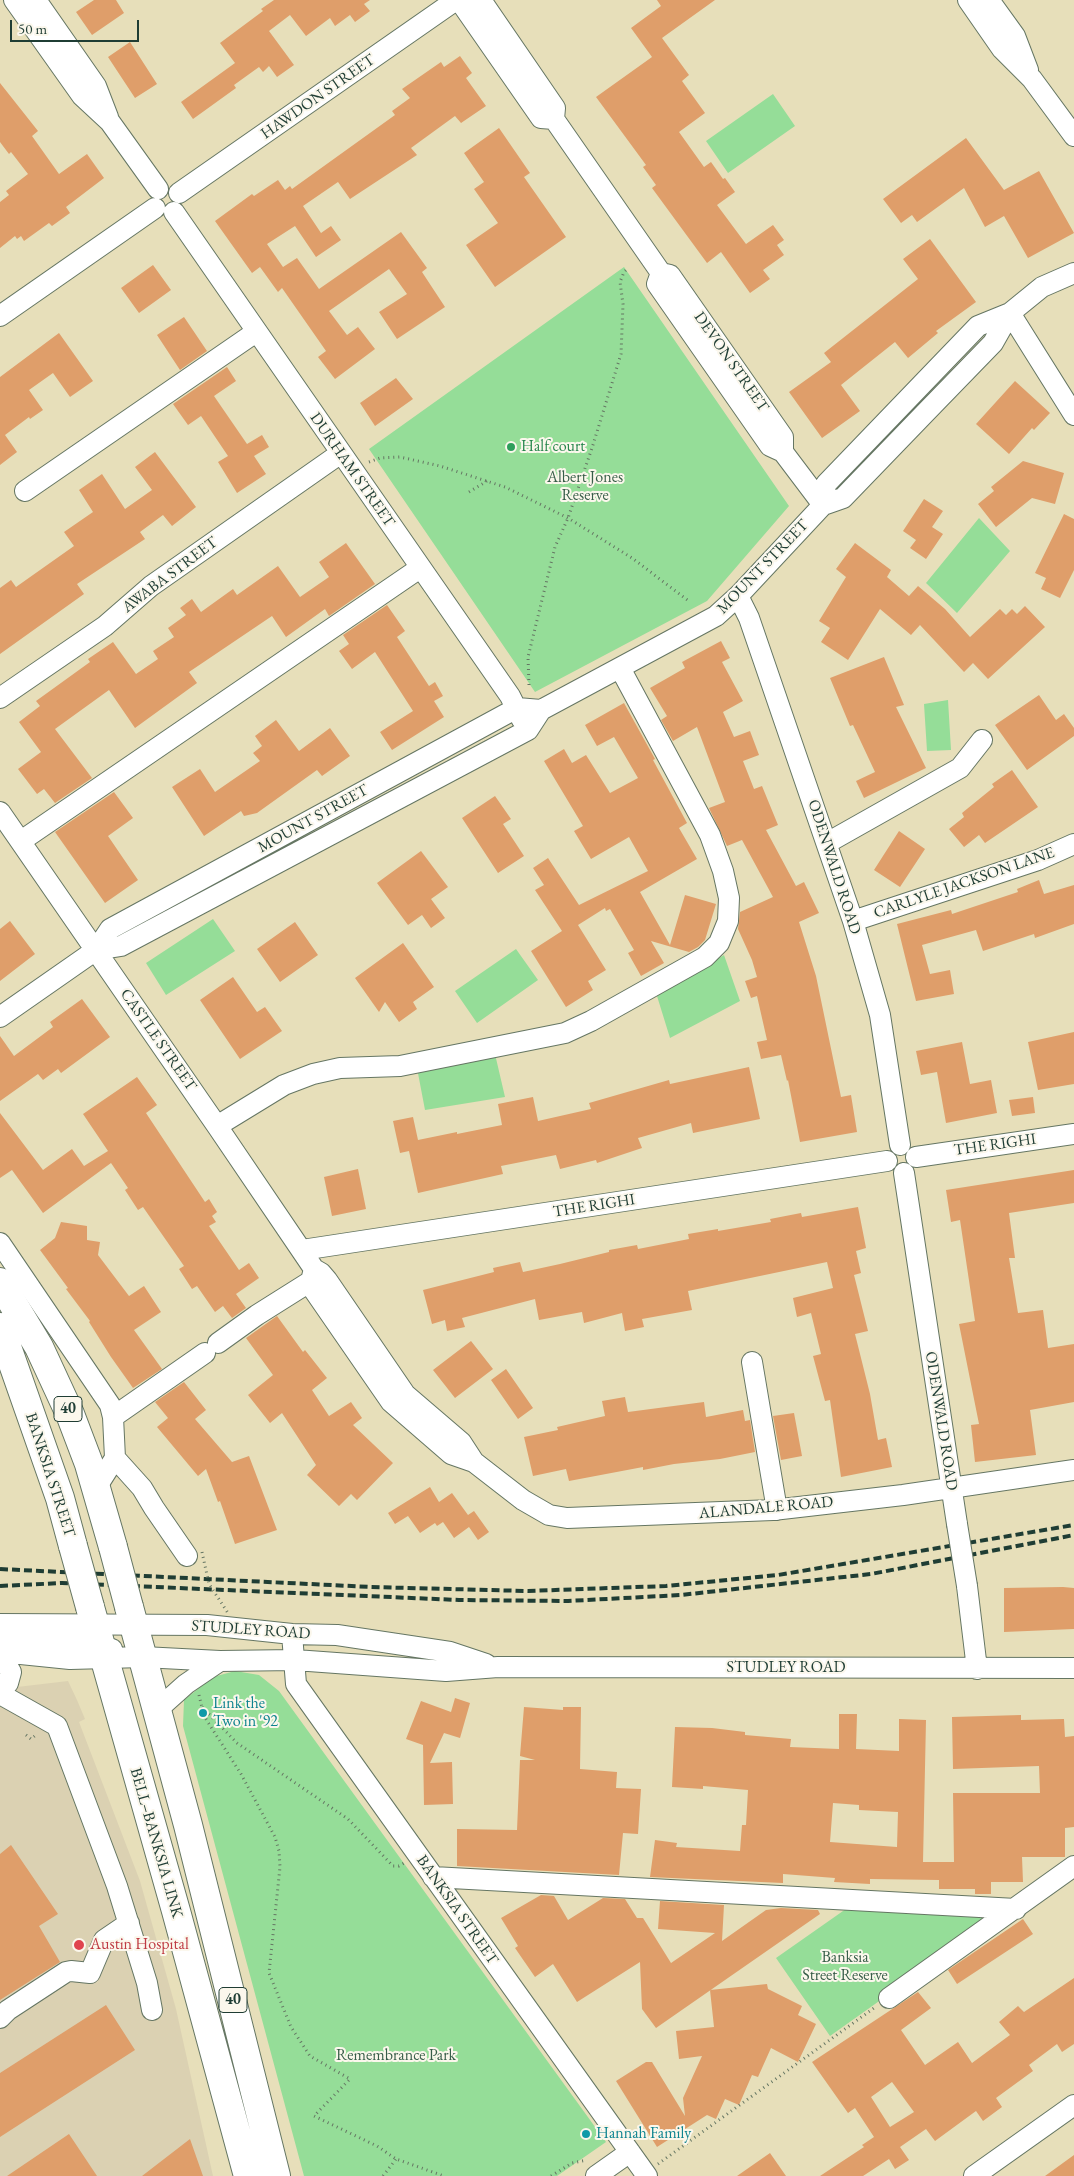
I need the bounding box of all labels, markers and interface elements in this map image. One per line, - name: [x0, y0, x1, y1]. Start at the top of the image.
- scale bar: [12, 10, 141, 42]
- text: 50 m: [18, 19, 47, 38]
- street label: HAWDON STREET: [257, 50, 379, 144]
- street label: DEVON STREET: [689, 308, 773, 416]
- street label: DURHAM STREET: [305, 409, 399, 531]
- place label: Half court: [521, 437, 585, 457]
- marker: Half court: [505, 441, 517, 453]
- park label: Albert Jones Reserve: [547, 468, 623, 506]
- street label: MOUNT STREET: [713, 516, 813, 618]
- street label: AWABA STREET: [119, 533, 221, 617]
- street label: MOUNT STREET: [254, 781, 372, 857]
- street label: ODENWALD ROAD: [803, 797, 865, 937]
- street label: CARLYLE JACKSON LANE: [871, 843, 1057, 923]
- street label: CASTLE STREET: [116, 985, 200, 1095]
- street label: THE RIGHI: [953, 1130, 1037, 1160]
- street label: THE RIGHI: [552, 1190, 636, 1222]
- street label: ODENWALD ROAD: [921, 1350, 961, 1492]
- road number: 40: [54, 1396, 82, 1422]
- street label: BANKSIA STREET: [21, 1410, 79, 1540]
- street label: ALANDALE ROAD: [698, 1493, 834, 1523]
- street label: STUDLEY ROAD: [191, 1616, 311, 1644]
- street label: STUDLEY ROAD: [726, 1658, 846, 1678]
- place label: Link the Two in '92: [213, 1694, 278, 1732]
- marker: Link the Two in '92: [197, 1707, 209, 1719]
- street label: BELL–BANKSIA LINK: [125, 1766, 187, 1920]
- street label: BANKSIA STREET: [412, 1851, 502, 1969]
- place label: Austin Hospital: [90, 1935, 189, 1955]
- marker: Austin Hospital: [72, 1938, 86, 1952]
- park label: Banksia Street Reserve: [802, 1948, 888, 1986]
- road number: 40: [219, 1988, 247, 2012]
- park label: Remembrance Park: [336, 2046, 456, 2066]
- place label: Hannah Family: [596, 2124, 691, 2144]
- marker: Hannah Family: [580, 2128, 592, 2140]

